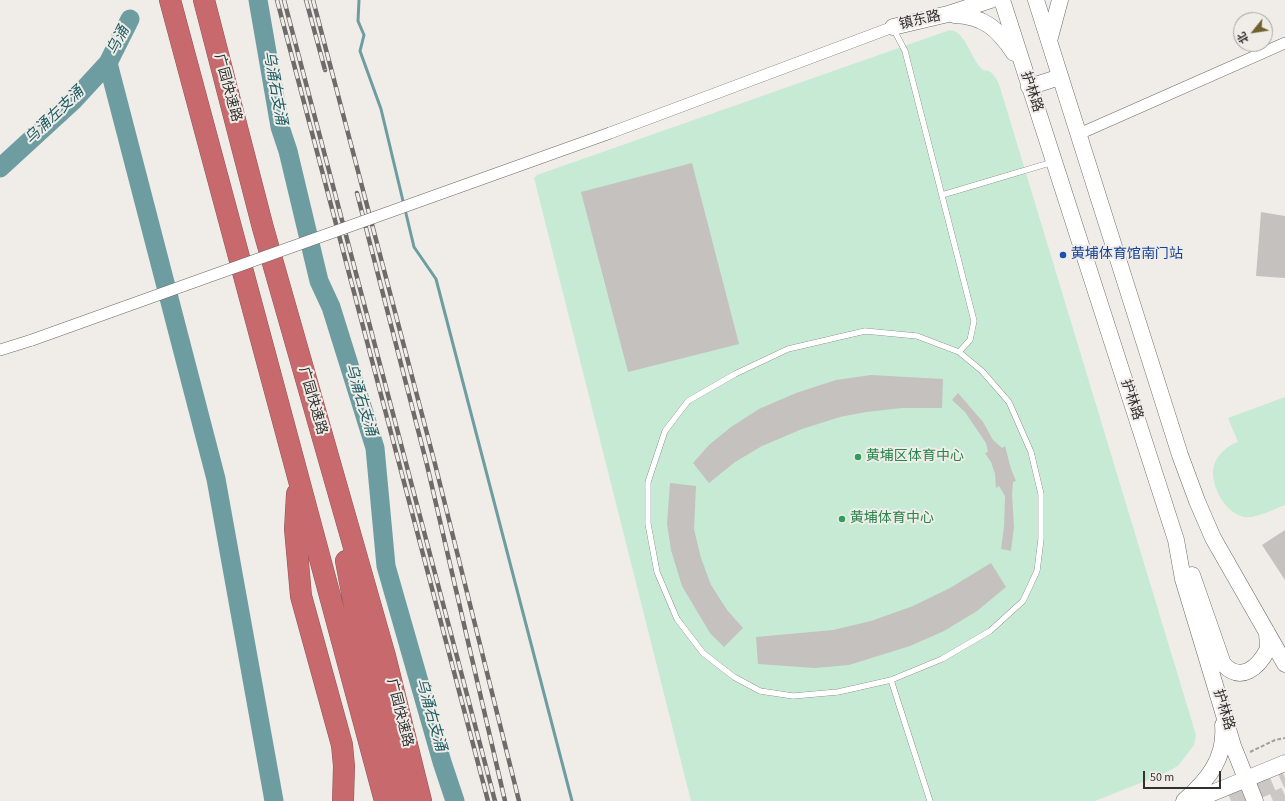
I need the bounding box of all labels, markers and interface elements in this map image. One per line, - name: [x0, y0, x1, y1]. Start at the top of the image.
- street label: 镇东路: [898, 8, 942, 34]
- north arrow: [1233, 12, 1273, 52]
- water label: 乌涌: [104, 24, 134, 58]
- text: 北: [1234, 29, 1252, 46]
- water label: 乌涌右支涌: [259, 50, 289, 126]
- street label: 广园快速路: [210, 52, 244, 124]
- street label: 护林路: [1017, 69, 1045, 115]
- water label: 乌涌左支涌: [22, 83, 88, 149]
- place label: 黄埔体育馆南门站: [1071, 247, 1183, 263]
- marker: 黄埔体育馆南门站: [1058, 250, 1068, 260]
- water label: 乌涌右支涌: [340, 362, 380, 438]
- street label: 广园快速路: [294, 365, 330, 437]
- street label: 护林路: [1117, 377, 1145, 423]
- place label: 黄埔区体育中心: [866, 449, 964, 465]
- marker: 黄埔区体育中心: [853, 452, 863, 462]
- place label: 黄埔体育中心: [850, 511, 934, 527]
- marker: 黄埔体育中心: [837, 514, 847, 524]
- water label: 乌涌右支涌: [411, 676, 449, 754]
- street label: 广园快速路: [382, 677, 416, 749]
- street label: 护林路: [1209, 687, 1237, 733]
- scale bar: [1145, 763, 1223, 789]
- text: 50 m: [1150, 769, 1174, 786]

